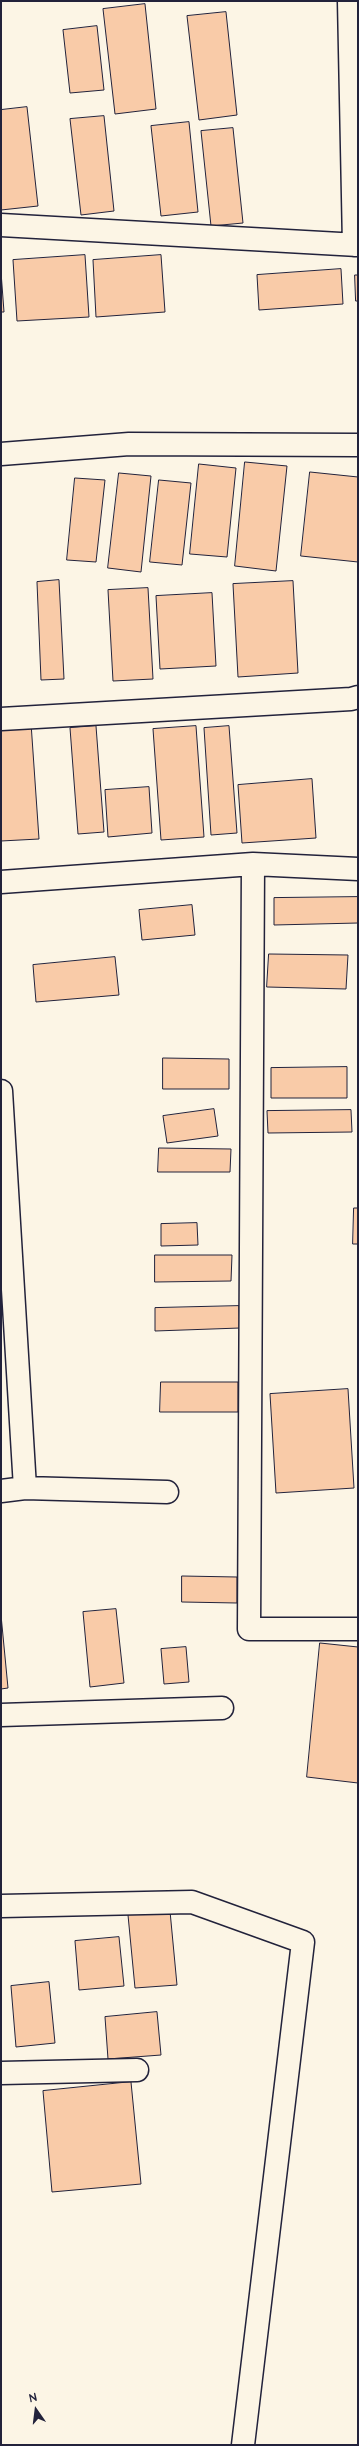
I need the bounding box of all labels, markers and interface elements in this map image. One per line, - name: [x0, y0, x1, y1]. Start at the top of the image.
- north arrow: [16, 2390, 56, 2430]
- text: N: [28, 2390, 38, 2406]

